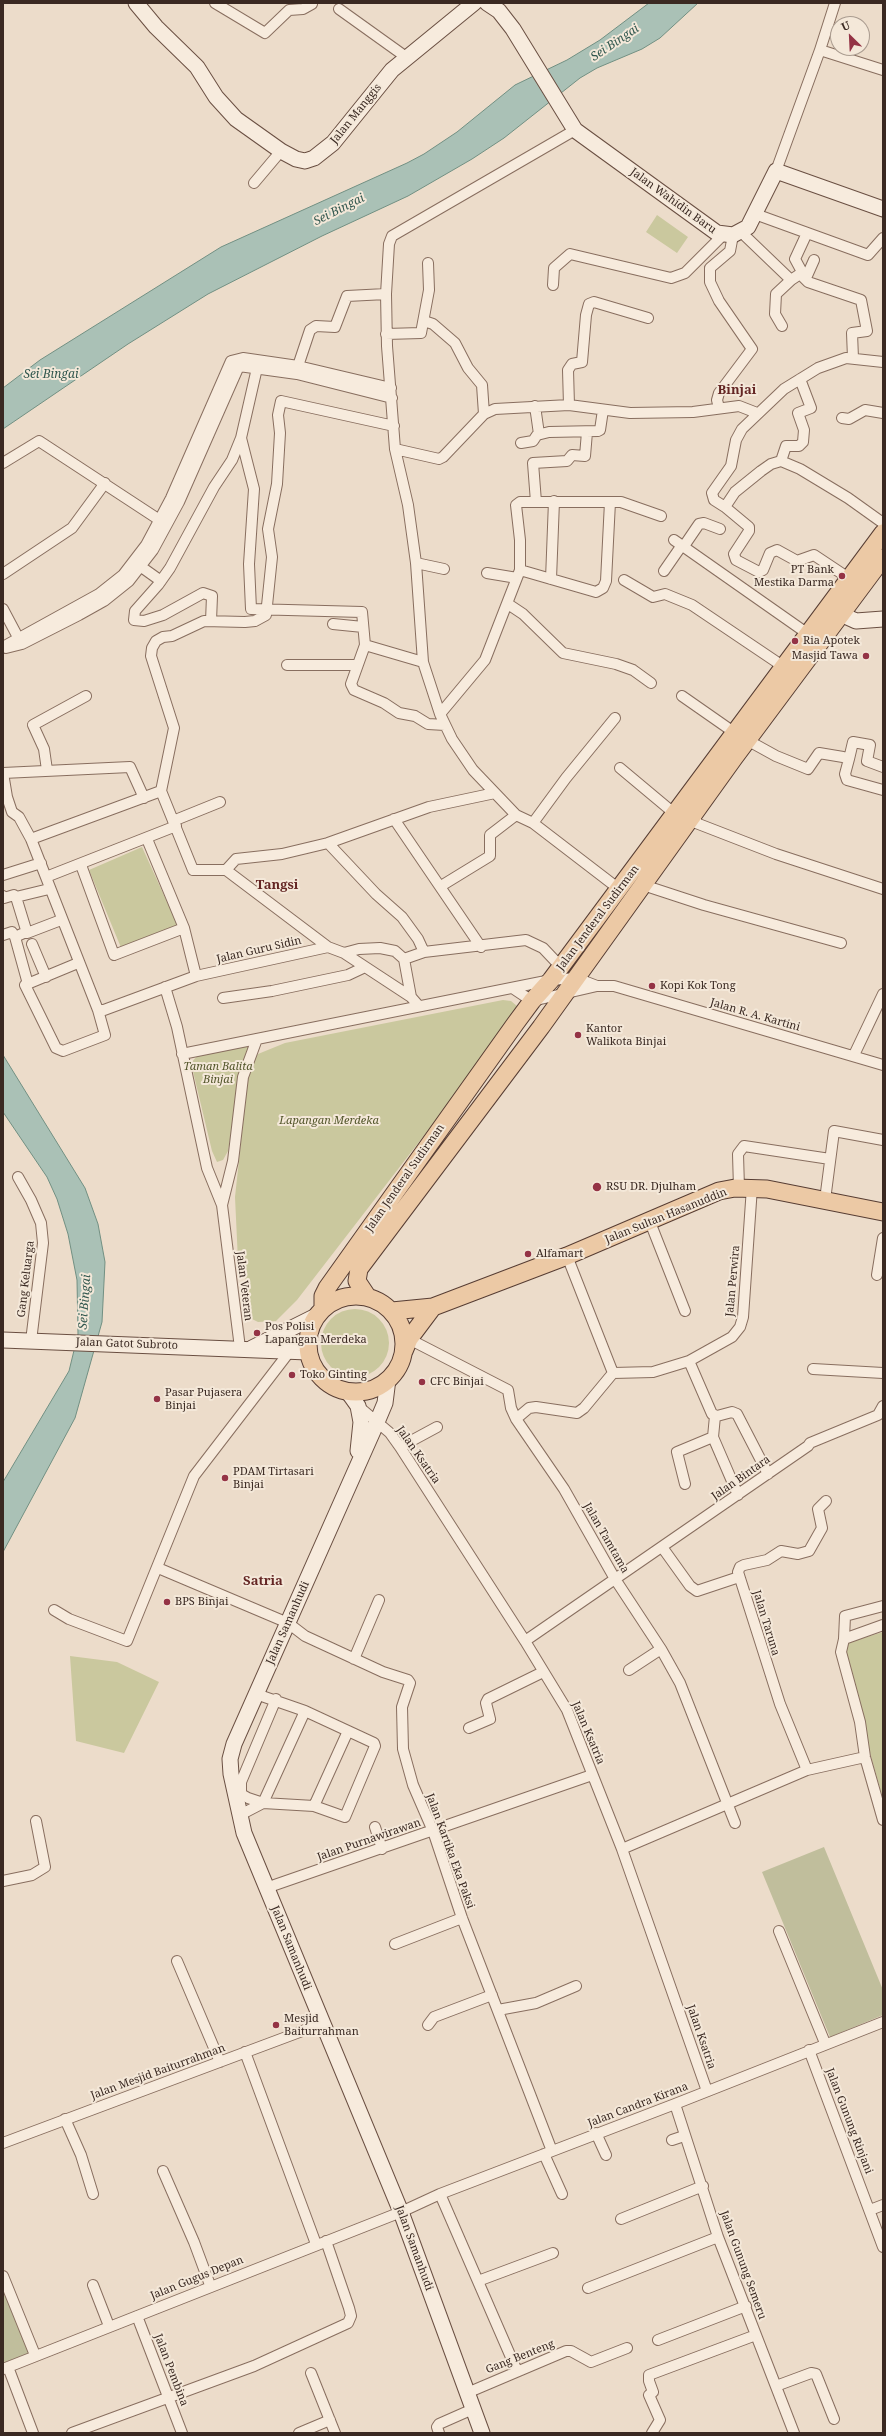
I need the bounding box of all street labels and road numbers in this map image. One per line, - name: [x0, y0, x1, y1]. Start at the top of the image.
- street label: Jalan Manggis: [328, 81, 384, 147]
- street label: Jalan Wahidin Baru: [627, 165, 719, 237]
- street label: Jalan Jenderal Sudirman: [554, 863, 642, 973]
- street label: Jalan Guru Sidin: [215, 934, 303, 966]
- street label: Jalan R. A. Kartini: [709, 996, 801, 1034]
- street label: Jalan Jenderal Sudirman: [363, 1121, 447, 1235]
- street label: Jalan Sultan Hasanuddin: [603, 1185, 729, 1247]
- street label: Gang Keluarga: [15, 1240, 37, 1318]
- street label: Jalan Perwira: [723, 1245, 743, 1317]
- street label: Jalan Veteran: [233, 1250, 255, 1322]
- street label: Jalan Gatot Subroto: [76, 1336, 178, 1352]
- street label: Jalan Ksatria: [393, 1424, 443, 1486]
- street label: Jalan Bintara: [709, 1453, 773, 1503]
- street label: Jalan Tamtama: [580, 1500, 632, 1576]
- street label: Jalan Samanhudi: [264, 1579, 312, 1667]
- street label: Jalan Taruna: [750, 1589, 782, 1657]
- street label: Jalan Ksatria: [569, 1699, 607, 1767]
- street label: Jalan Kartika Eka Paksi: [423, 1792, 477, 1910]
- street label: Jalan Purnawirawan: [315, 1816, 423, 1864]
- street label: Jalan Samanhudi: [268, 1904, 314, 1992]
- street label: Jalan Ksatria: [684, 2003, 718, 2071]
- street label: Jalan Mesjid Baiturrahman: [89, 2042, 227, 2102]
- street label: Jalan Gunung Rinjani: [823, 2066, 875, 2176]
- street label: Jalan Candra Kirana: [586, 2080, 690, 2130]
- street label: Jalan Samanhudi: [392, 2204, 436, 2292]
- street label: Jalan Gunung Semeru: [717, 2209, 769, 2321]
- street label: Jalan Gugus Depan: [149, 2253, 245, 2303]
- street label: Jalan Pembina: [151, 2332, 191, 2408]
- street label: Gang Benteng: [484, 2337, 556, 2377]

